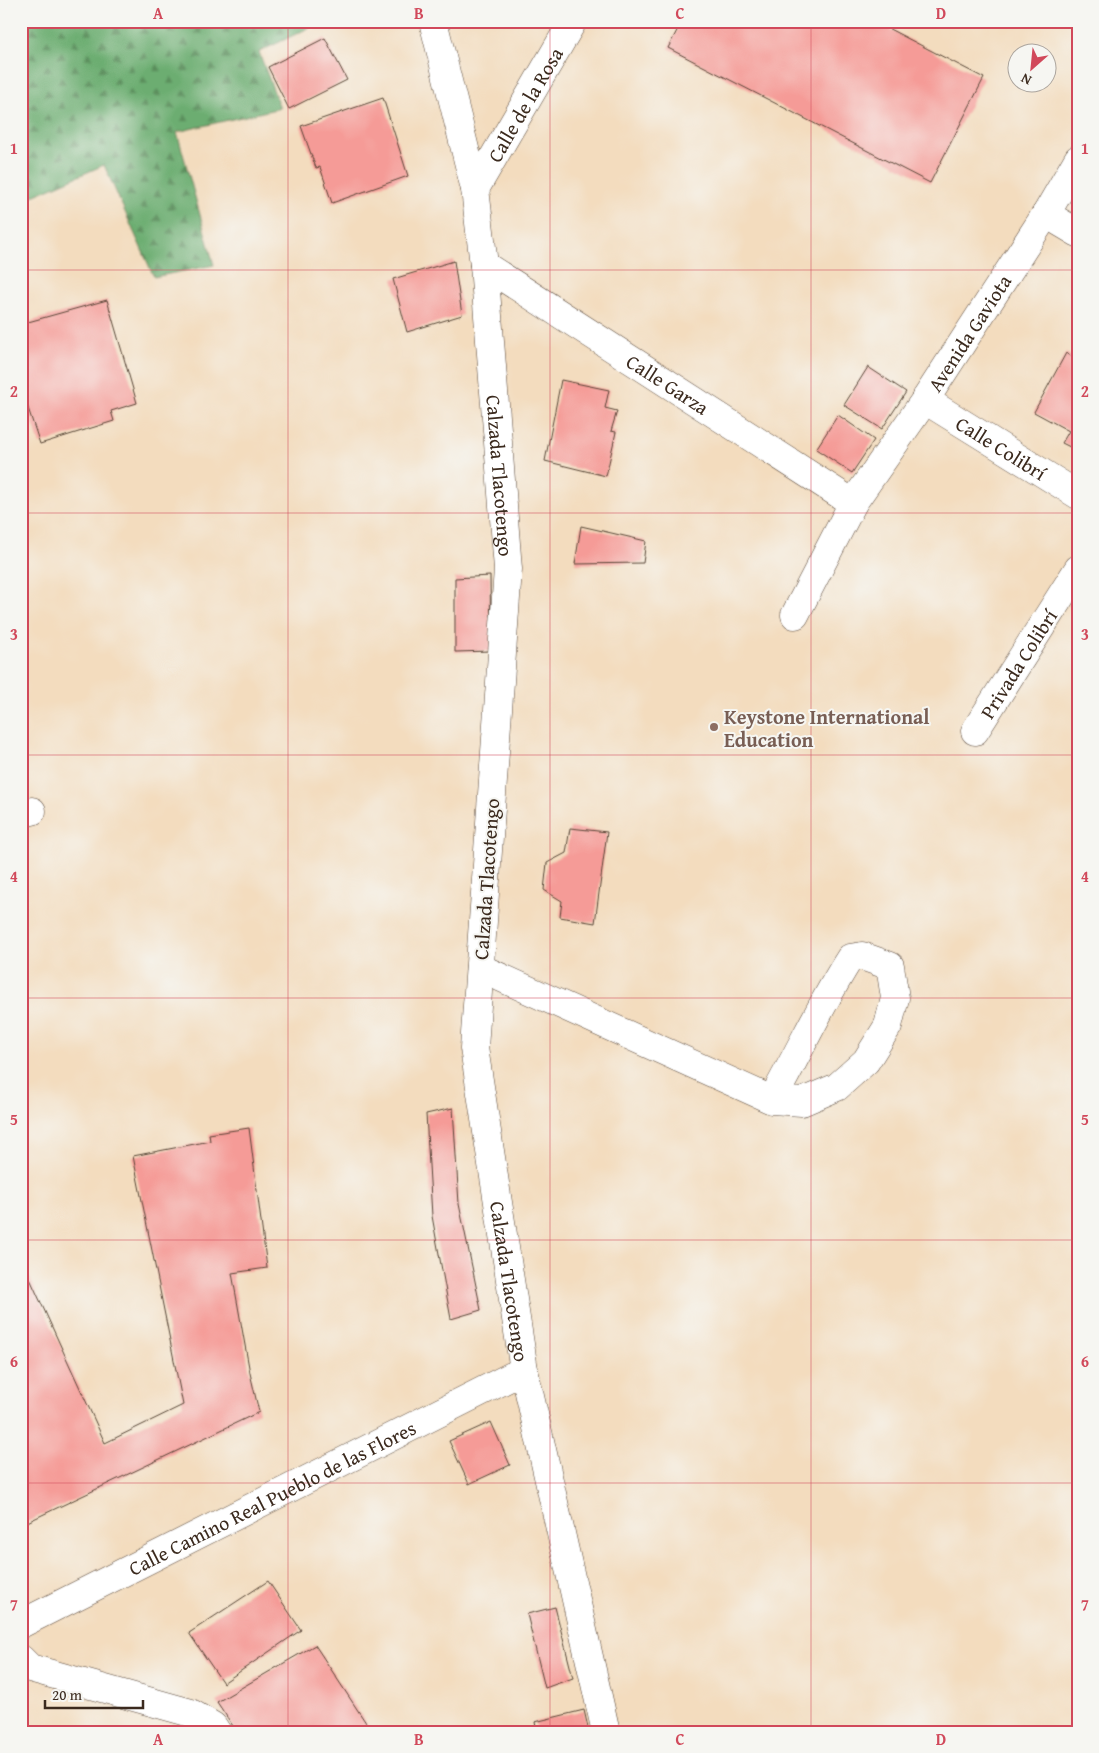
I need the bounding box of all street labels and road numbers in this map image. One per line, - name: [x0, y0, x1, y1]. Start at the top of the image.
- street label: Calle de la Rosa: [479, 41, 570, 167]
- street label: Avenida Gaviota: [920, 268, 1018, 397]
- street label: Calle Garza: [621, 346, 715, 421]
- street label: Calzada Tlacotengo: [480, 394, 521, 558]
- street label: Calle Colibrí: [951, 408, 1053, 487]
- street label: Privada Colibrí: [972, 603, 1064, 724]
- street label: Calzada Tlacotengo: [466, 797, 506, 961]
- street label: Calzada Tlacotengo: [483, 1199, 537, 1364]
- street label: Calle Camino Real Pueblo de las Flores: [123, 1413, 420, 1582]

